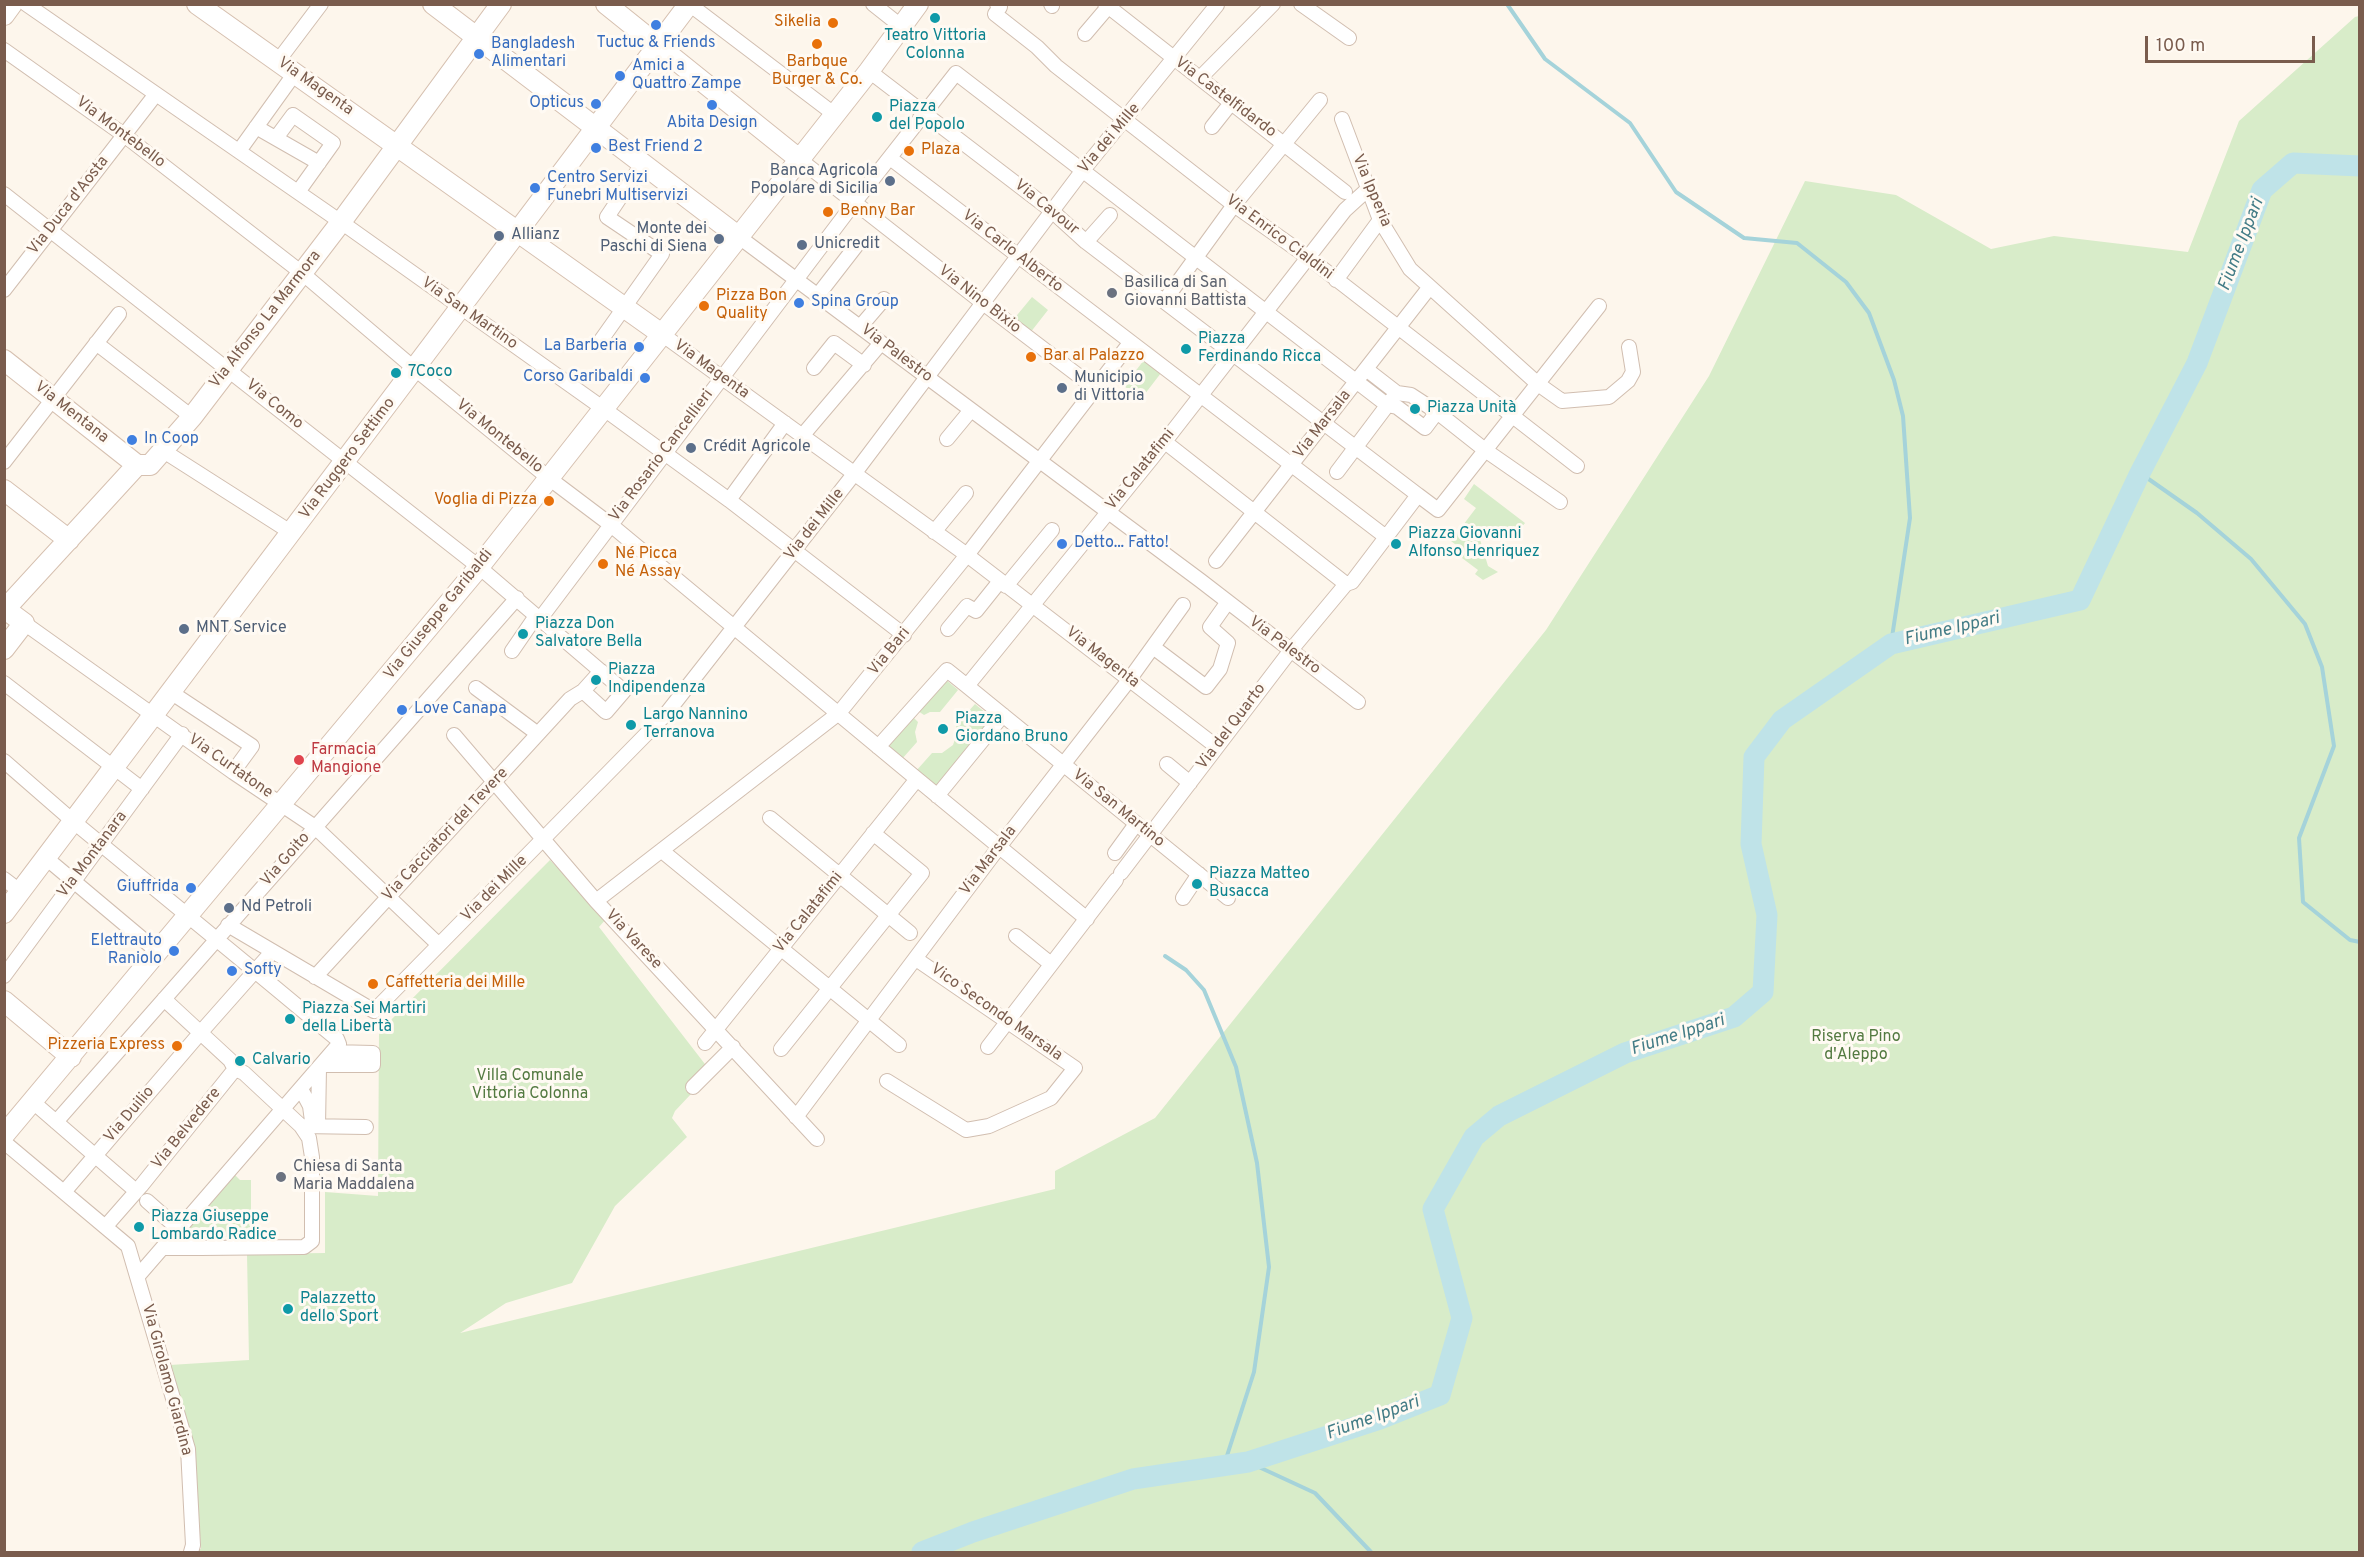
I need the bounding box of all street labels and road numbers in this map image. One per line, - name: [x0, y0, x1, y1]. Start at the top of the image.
- street label: Via Magenta: [273, 54, 357, 120]
- street label: Via Castelfidardo: [1170, 54, 1280, 142]
- street label: Via Montebello: [72, 93, 168, 173]
- street label: Via dei Mille: [1075, 100, 1145, 178]
- street label: Via Ipperia: [1347, 152, 1395, 230]
- street label: Via Duca d'Aosta: [24, 153, 114, 259]
- street label: Via Cavour: [1010, 176, 1082, 240]
- street label: Via Enrico Cialdini: [1221, 191, 1337, 285]
- street label: Via Carlo Alberto: [958, 207, 1066, 297]
- street label: Via Alfonso La Marmora: [206, 247, 326, 393]
- street label: Via Nino Bixio: [934, 262, 1024, 338]
- street label: Via San Martino: [417, 274, 521, 354]
- street label: Via Palestro: [856, 321, 936, 387]
- street label: Via Magenta: [670, 336, 752, 404]
- street label: Via Como: [241, 376, 307, 434]
- street label: Via Mentana: [30, 378, 112, 448]
- street label: Via Rosario Cancellieri: [606, 386, 718, 526]
- street label: Via Marsala: [1290, 387, 1356, 463]
- street label: Via Ruggero Settimo: [296, 394, 400, 524]
- street label: Via Montebello: [451, 396, 547, 478]
- street label: Via Calatafimi: [1102, 425, 1180, 515]
- street label: Via dei Mille: [781, 485, 849, 565]
- street label: Via Giuseppe Garibaldi: [380, 546, 498, 684]
- street label: Via Palestro: [1244, 613, 1324, 679]
- street label: Via Magenta: [1061, 623, 1143, 693]
- street label: Via Bari: [865, 624, 915, 680]
- street label: Via del Quarto: [1193, 680, 1271, 774]
- street label: Via Curtatone: [184, 731, 276, 803]
- street label: Via Cacciatori del Tevere: [379, 764, 513, 906]
- street label: Via San Martino: [1068, 766, 1168, 852]
- street label: Via Montanara: [54, 808, 132, 902]
- street label: Via Marsala: [957, 822, 1021, 900]
- street label: Via Goito: [257, 829, 315, 891]
- street label: Via dei Mille: [458, 852, 532, 926]
- street label: Via Calatafimi: [770, 868, 848, 958]
- street label: Via Varese: [600, 906, 666, 974]
- street label: Vico Secondo Marsala: [926, 960, 1066, 1066]
- street label: Via Duilio: [101, 1083, 159, 1147]
- street label: Via Belvedere: [148, 1084, 226, 1174]
- street label: Via Girolamo Giardina: [137, 1302, 195, 1458]

